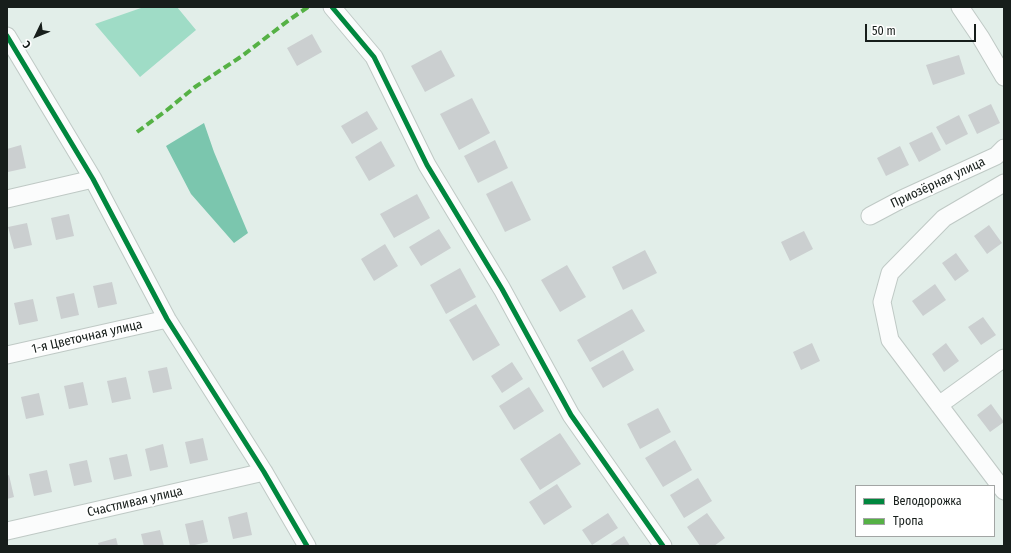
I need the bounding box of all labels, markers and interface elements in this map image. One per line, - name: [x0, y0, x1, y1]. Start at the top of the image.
- north arrow: [16, 16, 56, 56]
- scale bar: [867, 16, 978, 42]
- text: 50 m: [872, 24, 896, 38]
- text: С: [20, 38, 34, 51]
- street label: Приозёрная улица: [888, 154, 988, 212]
- street label: 1-я Цветочная улица: [30, 317, 144, 357]
- street label: Счастливая улица: [86, 483, 184, 521]
- legend: [855, 485, 995, 537]
- text: Велодорожка: [893, 494, 962, 508]
- text: Тропа: [893, 514, 924, 528]

